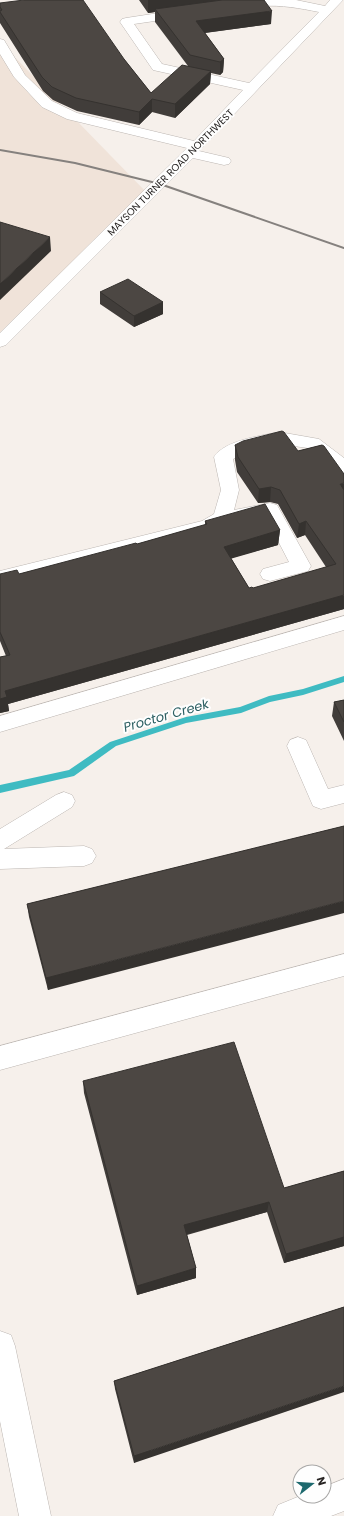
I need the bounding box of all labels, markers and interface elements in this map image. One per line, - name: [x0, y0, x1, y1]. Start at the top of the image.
- street label: MAYSON TURNER ROAD NORTHWEST: [104, 105, 237, 239]
- water label: Proctor Creek: [121, 694, 212, 737]
- north arrow: [292, 1464, 332, 1504]
- text: N: [313, 1475, 330, 1487]

